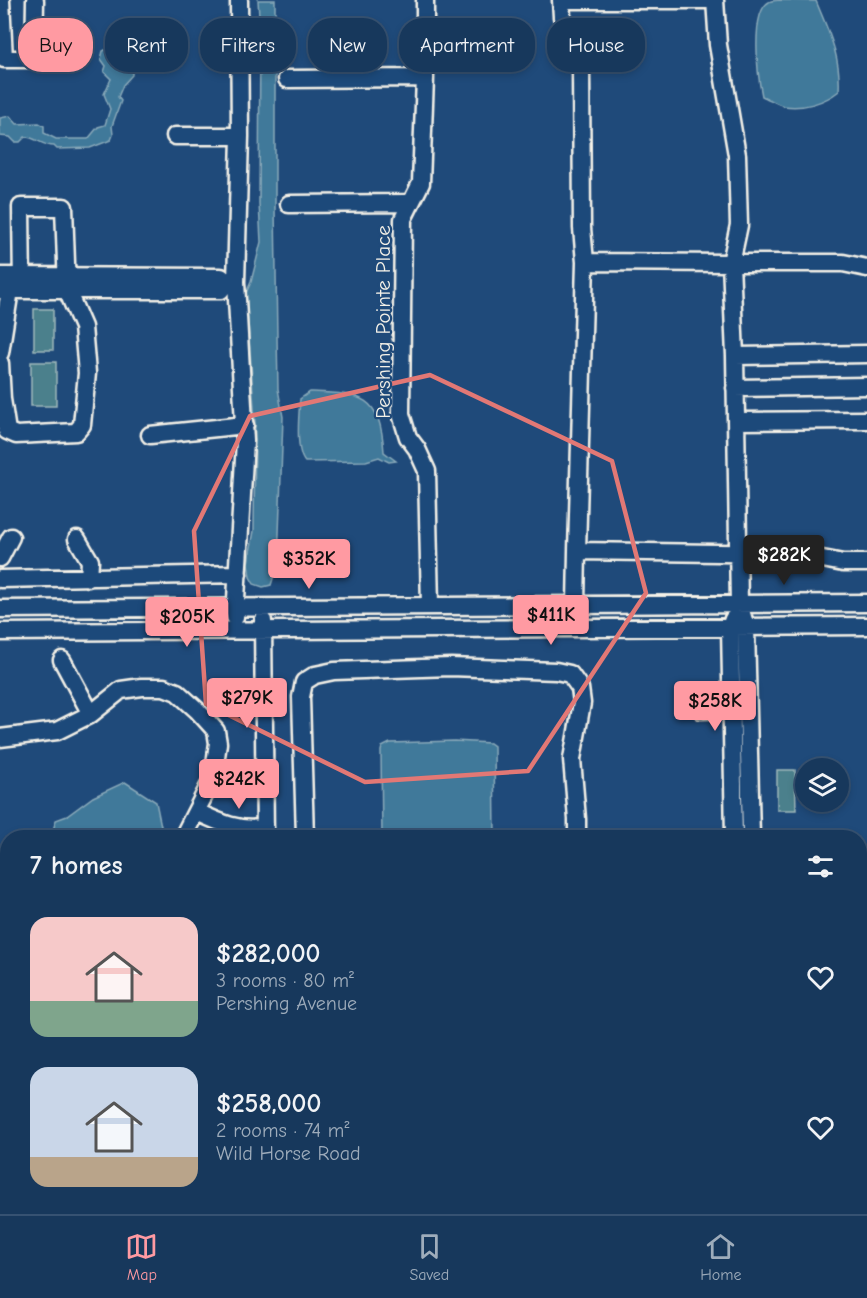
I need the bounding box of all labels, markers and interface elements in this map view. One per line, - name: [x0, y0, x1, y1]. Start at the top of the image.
- chip: Buy: [18, 18, 93, 72]
- chip: Rent: [105, 18, 188, 72]
- chip: Filters: [200, 18, 296, 72]
- chip: New: [308, 18, 387, 72]
- chip: Apartment: [399, 18, 535, 72]
- chip: House: [547, 18, 645, 72]
- street label: Pershing Pointe Place: [371, 225, 395, 419]
- pin: $282K: [742, 535, 826, 586]
- pin: $352K: [267, 539, 351, 590]
- text: $282K: [757, 543, 811, 566]
- text: $352K: [282, 547, 336, 570]
- pin: $411K: [509, 595, 593, 646]
- pin: $205K: [145, 597, 229, 648]
- text: $411K: [527, 603, 575, 626]
- text: $205K: [159, 605, 215, 628]
- pin: $279K: [205, 678, 289, 729]
- pin: $258K: [673, 681, 757, 732]
- text: $279K: [221, 686, 273, 709]
- text: $258K: [688, 689, 742, 712]
- map controls: [795, 758, 849, 812]
- button: layers: [795, 758, 849, 812]
- pin: $242K: [197, 759, 281, 810]
- text: $242K: [213, 767, 265, 790]
- icon: filters: [804, 850, 837, 883]
- text: 7 homes: [30, 851, 123, 881]
- text: $282,000: [216, 939, 320, 969]
- icon: home: [78, 941, 150, 1013]
- icon: heart: [804, 961, 837, 994]
- text: 3 rooms · 80 m²: [216, 969, 354, 992]
- text: Pershing Avenue: [216, 992, 357, 1015]
- text: $258,000: [216, 1089, 321, 1119]
- icon: home: [78, 1091, 150, 1163]
- icon: heart: [804, 1111, 837, 1144]
- text: 2 rooms · 74 m²: [216, 1119, 349, 1142]
- text: Wild Horse Road: [216, 1142, 361, 1165]
- tab: Map: [125, 1230, 158, 1284]
- tab: Saved: [409, 1230, 449, 1284]
- tab: Home: [700, 1230, 742, 1284]

